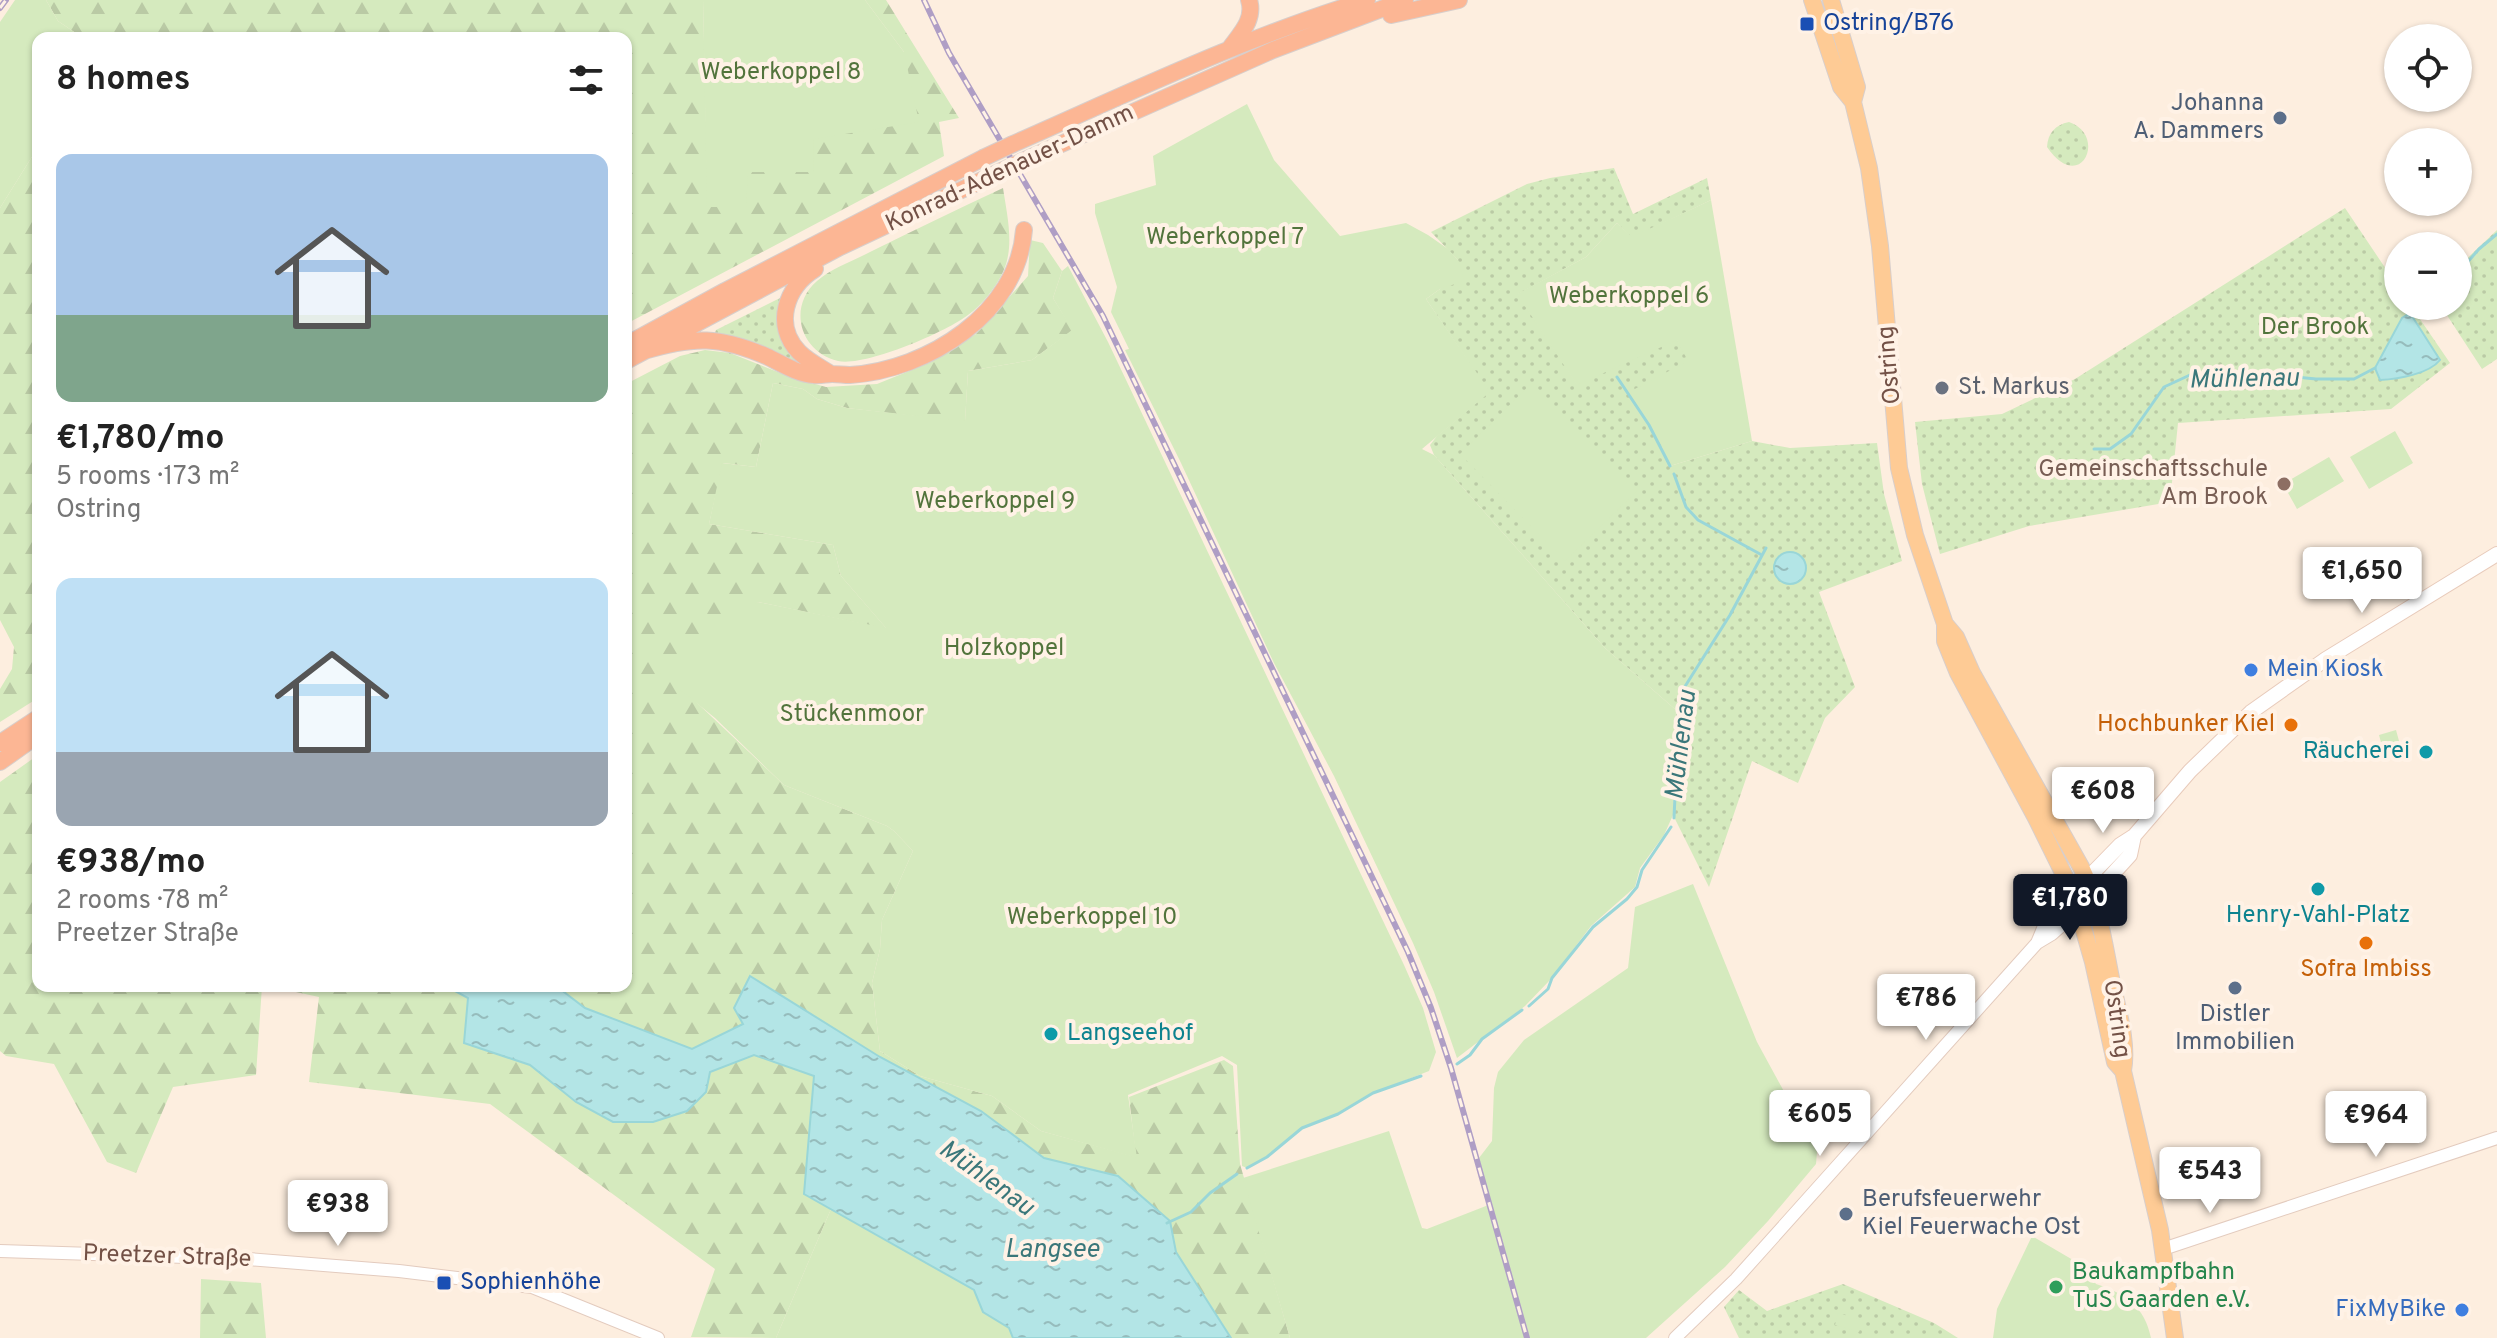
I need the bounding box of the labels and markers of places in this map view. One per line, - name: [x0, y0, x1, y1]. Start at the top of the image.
- place label: Ostring/B76: [1823, 9, 1954, 39]
- marker: Ostring/B76: [1798, 15, 1816, 33]
- place label: Johanna A. Dammers: [2133, 89, 2264, 147]
- marker: Johanna A. Dammers: [2271, 109, 2289, 127]
- place label: St. Markus: [1958, 373, 2070, 403]
- marker: St. Markus: [1933, 379, 1951, 397]
- place label: Gemeinschaftsschule Am Brook: [2038, 455, 2268, 513]
- marker: Gemeinschaftsschule Am Brook: [2275, 475, 2293, 493]
- pin: €1,650: [2297, 547, 2427, 615]
- place label: Mein Kiosk: [2267, 655, 2384, 685]
- marker: Mein Kiosk: [2242, 661, 2260, 679]
- place label: Hochbunker Kiel: [2097, 710, 2275, 740]
- marker: Hochbunker Kiel: [2282, 716, 2300, 734]
- place label: Räucherei: [2303, 737, 2410, 767]
- marker: Räucherei: [2417, 743, 2435, 761]
- pin: €608: [2056, 767, 2150, 835]
- pin: €1,780: [2005, 874, 2135, 942]
- marker: Henry-Vahl-Platz: [2309, 880, 2327, 898]
- place label: Henry-Vahl-Platz: [2226, 901, 2410, 931]
- marker: Sofra Imbiss: [2357, 934, 2375, 952]
- place label: Sofra Imbiss: [2300, 955, 2432, 985]
- pin: €786: [1879, 974, 1973, 1042]
- marker: Distler Immobilien: [2226, 979, 2244, 997]
- place label: Distler Immobilien: [2175, 1000, 2295, 1058]
- place label: Langseehof: [1067, 1019, 1193, 1049]
- marker: Langseehof: [1042, 1025, 1060, 1043]
- pin: €605: [1773, 1090, 1867, 1158]
- pin: €964: [2329, 1091, 2423, 1159]
- pin: €543: [2163, 1147, 2257, 1215]
- pin: €938: [291, 1180, 385, 1248]
- place label: Berufsfeuerwehr Kiel Feuerwache Ost: [1862, 1185, 2081, 1243]
- marker: Berufsfeuerwehr Kiel Feuerwache Ost: [1837, 1205, 1855, 1223]
- place label: Baukampfbahn TuS Gaarden e.V.: [2072, 1258, 2250, 1316]
- place label: Sophienhöhe: [460, 1268, 601, 1298]
- marker: Sophienhöhe: [435, 1274, 453, 1292]
- marker: Baukampfbahn TuS Gaarden e.V.: [2047, 1278, 2065, 1296]
- place label: FixMyBike: [2335, 1295, 2446, 1325]
- marker: FixMyBike: [2453, 1301, 2471, 1319]

